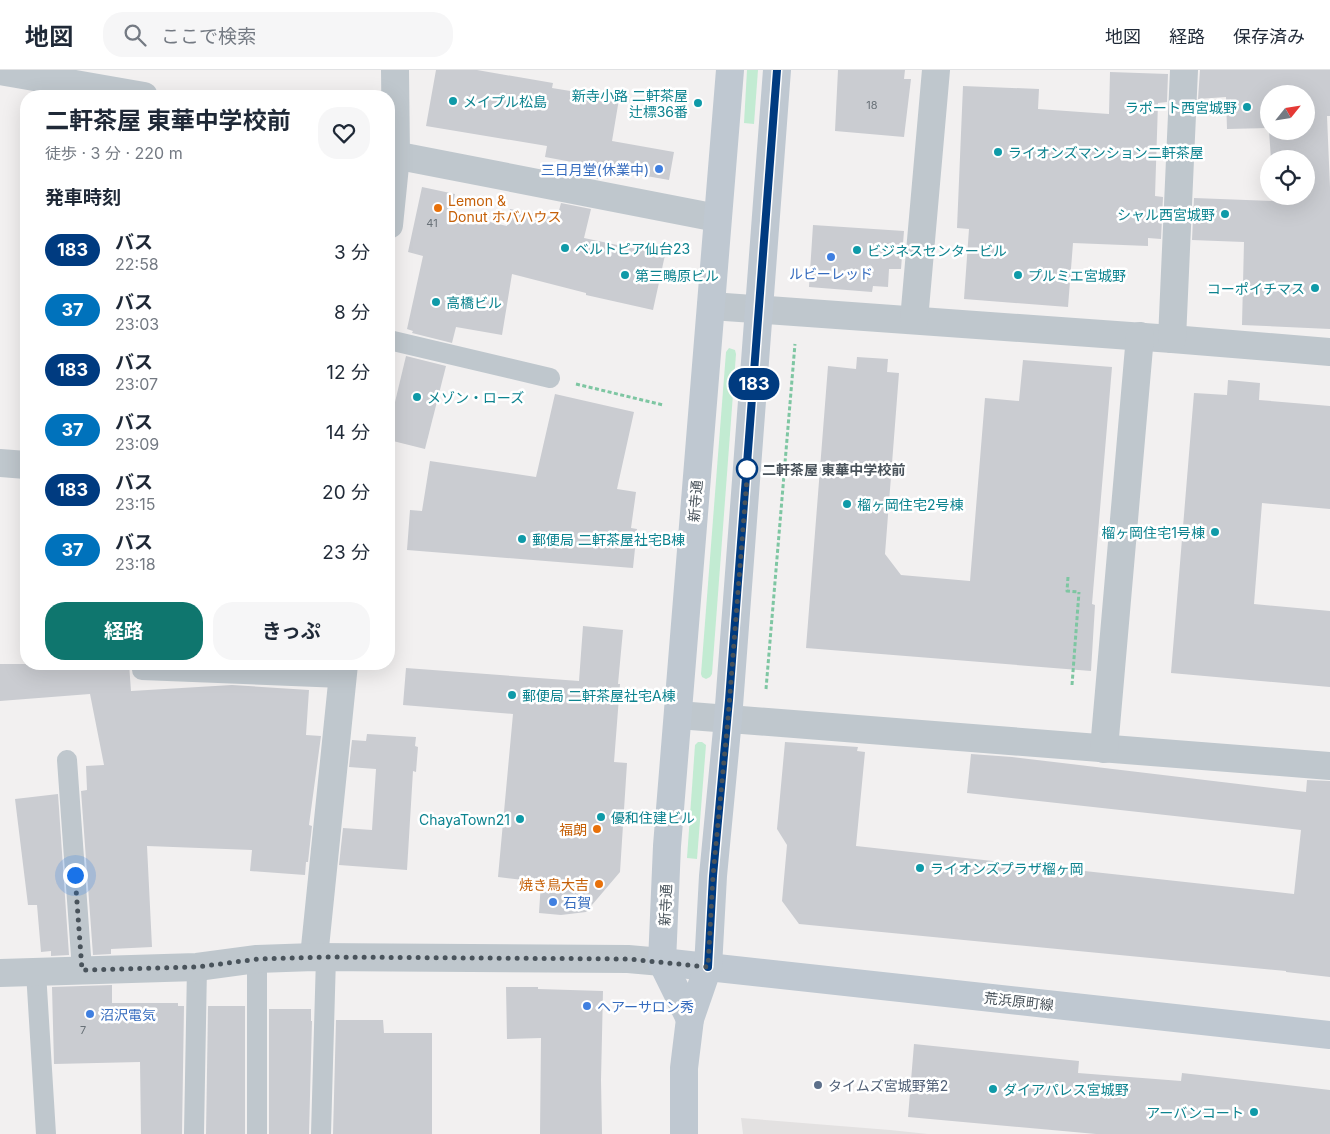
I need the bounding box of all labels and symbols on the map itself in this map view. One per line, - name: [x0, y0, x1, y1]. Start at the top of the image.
- north arrow: [1260, 85, 1315, 140]
- place label: 新寺小路 二軒茶屋 辻標36番: [572, 87, 688, 120]
- place label: メイプル松島: [463, 93, 547, 110]
- marker: メイプル松島: [447, 95, 459, 107]
- marker: 新寺小路 二軒茶屋 辻標36番: [692, 97, 704, 109]
- house number: 18: [866, 98, 878, 112]
- place label: ラポート西宮城野: [1125, 99, 1237, 116]
- marker: ラポート西宮城野: [1241, 101, 1253, 113]
- place label: ライオンズマンション二軒茶屋: [1008, 144, 1204, 161]
- marker: ライオンズマンション二軒茶屋: [992, 146, 1004, 158]
- place label: 三日月堂(休業中): [541, 161, 649, 178]
- marker: 三日月堂(休業中): [653, 163, 665, 175]
- place label: Lemon & Donut ホバハウス: [448, 192, 562, 225]
- marker: Lemon & Donut ホバハウス: [432, 202, 444, 214]
- place label: シャル西宮城野: [1117, 206, 1215, 223]
- marker: シャル西宮城野: [1219, 208, 1231, 220]
- house number: 41: [426, 216, 438, 230]
- place label: ベルトピア仙台23: [575, 240, 690, 257]
- marker: ベルトピア仙台23: [559, 242, 571, 254]
- place label: ビジネスセンタービル: [867, 242, 1007, 259]
- marker: ビジネスセンタービル: [851, 244, 863, 256]
- marker: ルビーレッド: [825, 251, 837, 263]
- place label: ルビーレッド: [789, 265, 873, 282]
- place label: 第三鴫原ビル: [635, 267, 719, 284]
- place label: プルミエ宮城野: [1028, 267, 1126, 284]
- marker: 第三鴫原ビル: [619, 269, 631, 281]
- marker: プルミエ宮城野: [1012, 269, 1024, 281]
- place label: コーポイチマス: [1207, 280, 1305, 297]
- marker: コーポイチマス: [1309, 282, 1321, 294]
- place label: 高橋ビル: [446, 294, 502, 311]
- marker: 高橋ビル: [430, 296, 442, 308]
- line badge: 183: [725, 368, 783, 400]
- place label: メゾン・ローズ: [427, 389, 524, 406]
- marker: メゾン・ローズ: [411, 391, 423, 403]
- marker: 二軒茶屋 東華中学校前: [736, 458, 758, 480]
- place label: 二軒茶屋 東華中学校前: [762, 461, 905, 478]
- street label: 新寺通: [685, 479, 705, 523]
- place label: 榴ヶ岡住宅2号棟: [857, 496, 964, 513]
- marker: 榴ヶ岡住宅2号棟: [841, 498, 853, 510]
- place label: 榴ヶ岡住宅1号棟: [1101, 524, 1205, 541]
- marker: 榴ヶ岡住宅1号棟: [1209, 526, 1221, 538]
- place label: 郵便局 二軒茶屋社宅B棟: [532, 531, 685, 548]
- marker: 郵便局 二軒茶屋社宅B棟: [516, 533, 528, 545]
- place label: 郵便局 二軒茶屋社宅A棟: [522, 687, 676, 704]
- marker: 郵便局 二軒茶屋社宅A棟: [506, 689, 518, 701]
- place label: 優和住建ビル: [611, 809, 695, 826]
- place label: ChayaTown21: [419, 811, 510, 828]
- marker: 優和住建ビル: [595, 811, 607, 823]
- marker: ChayaTown21: [514, 813, 526, 825]
- place label: 福朗: [559, 821, 587, 838]
- marker: 福朗: [591, 823, 603, 835]
- place label: ライオンズプラザ榴ヶ岡: [930, 860, 1084, 877]
- marker: ライオンズプラザ榴ヶ岡: [914, 862, 926, 874]
- your location: [63, 863, 88, 888]
- place label: 焼き鳥大吉: [519, 876, 589, 893]
- marker: 焼き鳥大吉: [593, 878, 605, 890]
- street label: 新寺通: [655, 884, 675, 926]
- place label: 石賀: [563, 894, 591, 911]
- marker: 石賀: [547, 896, 559, 908]
- street label: 荒浜原町線: [983, 989, 1055, 1013]
- place label: ヘアーサロン秀: [597, 998, 694, 1015]
- marker: ヘアーサロン秀: [581, 1000, 593, 1012]
- place label: 沼沢電気: [100, 1006, 156, 1023]
- marker: 沼沢電気: [84, 1008, 96, 1020]
- house number: 7: [80, 1023, 86, 1037]
- place label: タイムズ宮城野第2: [828, 1077, 948, 1094]
- marker: タイムズ宮城野第2: [812, 1079, 824, 1091]
- place label: ダイアパレス宮城野: [1003, 1081, 1129, 1098]
- marker: ダイアパレス宮城野: [987, 1083, 999, 1095]
- place label: アーバンコート: [1146, 1104, 1244, 1121]
- marker: アーバンコート: [1248, 1106, 1260, 1118]

